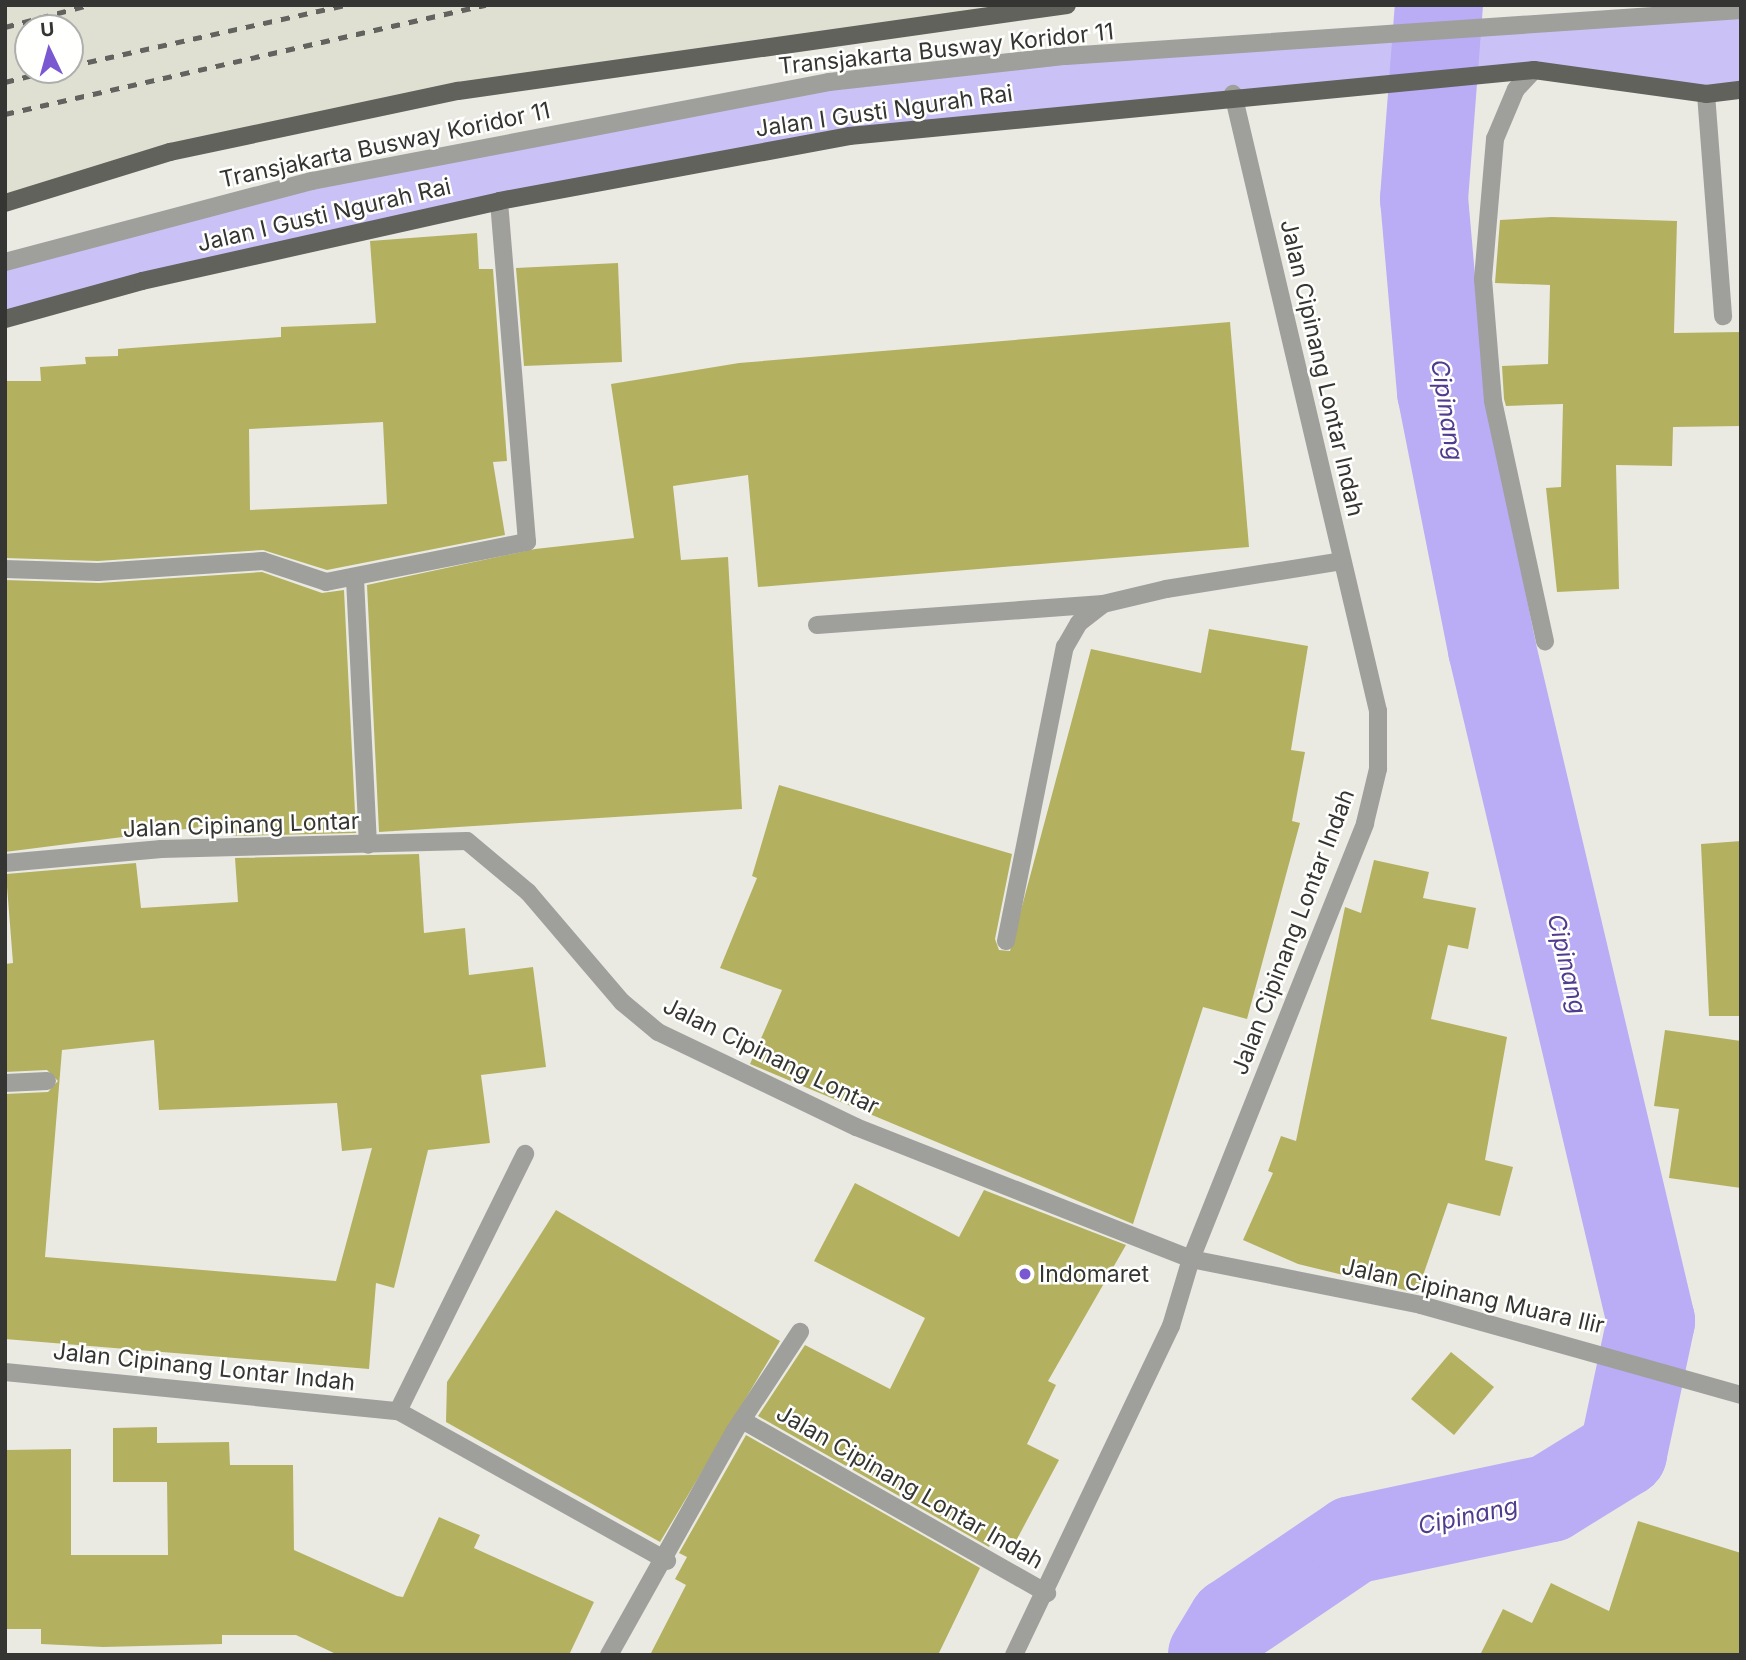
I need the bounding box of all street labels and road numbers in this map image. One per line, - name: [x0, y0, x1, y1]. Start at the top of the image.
- street label: Transjakarta Busway Koridor 11: [777, 18, 1115, 80]
- street label: Jalan I Gusti Ngurah Rai: [754, 79, 1014, 143]
- street label: Transjakarta Busway Koridor 11: [217, 96, 553, 194]
- street label: Jalan I Gusti Ngurah Rai: [194, 172, 454, 258]
- street label: Jalan Cipinang Lontar Indah: [1274, 217, 1370, 519]
- street label: Jalan Cipinang Lontar Indah: [1226, 785, 1360, 1079]
- street label: Jalan Cipinang Lontar: [122, 807, 360, 843]
- street label: Jalan Cipinang Lontar: [659, 992, 883, 1120]
- street label: Jalan Cipinang Muara Ilir: [1339, 1252, 1607, 1340]
- street label: Jalan Cipinang Lontar Indah: [52, 1337, 356, 1397]
- street label: Jalan Cipinang Lontar Indah: [772, 1399, 1048, 1575]

